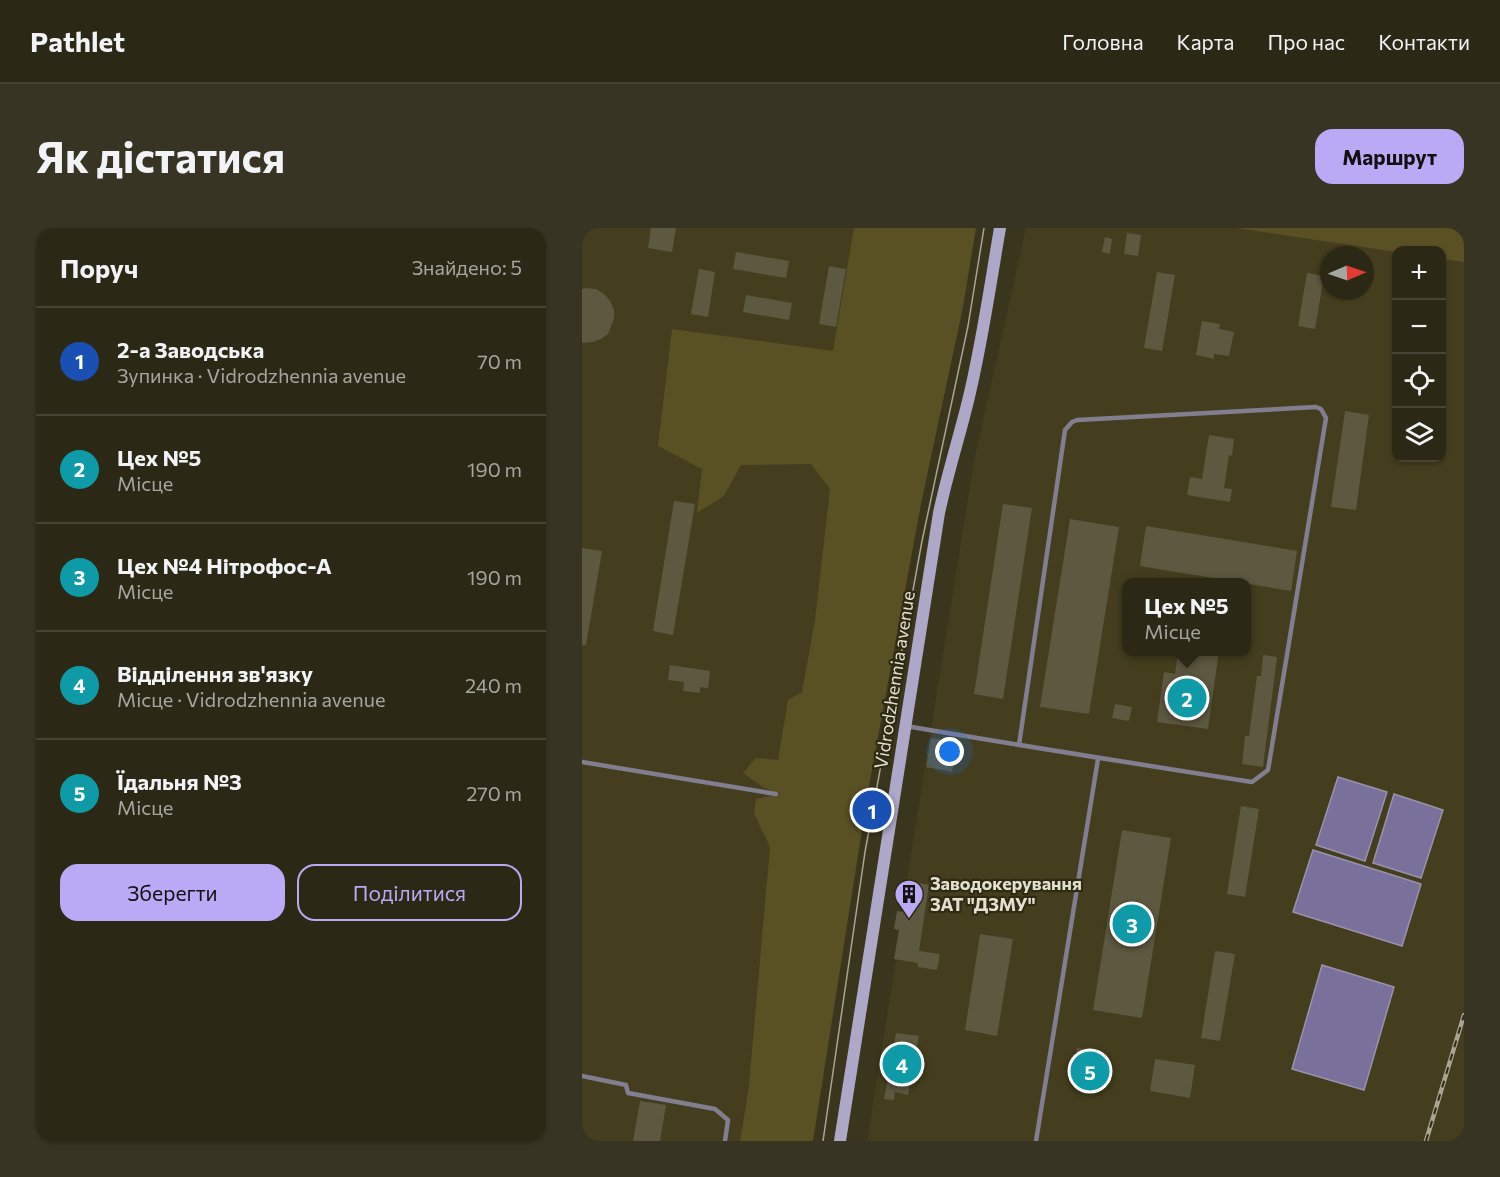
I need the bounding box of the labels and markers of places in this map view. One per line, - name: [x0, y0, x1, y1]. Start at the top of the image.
- pin: 2: [1168, 676, 1206, 720]
- pin: 1: [852, 788, 892, 832]
- place label: Заводокерування ЗАТ "ДЗМУ": [930, 872, 1082, 915]
- building icon: Заводокерування ЗАТ "ДЗМУ": [893, 878, 925, 920]
- pin: 3: [1112, 902, 1152, 946]
- pin: 4: [882, 1042, 922, 1086]
- pin: 5: [1070, 1048, 1110, 1094]

